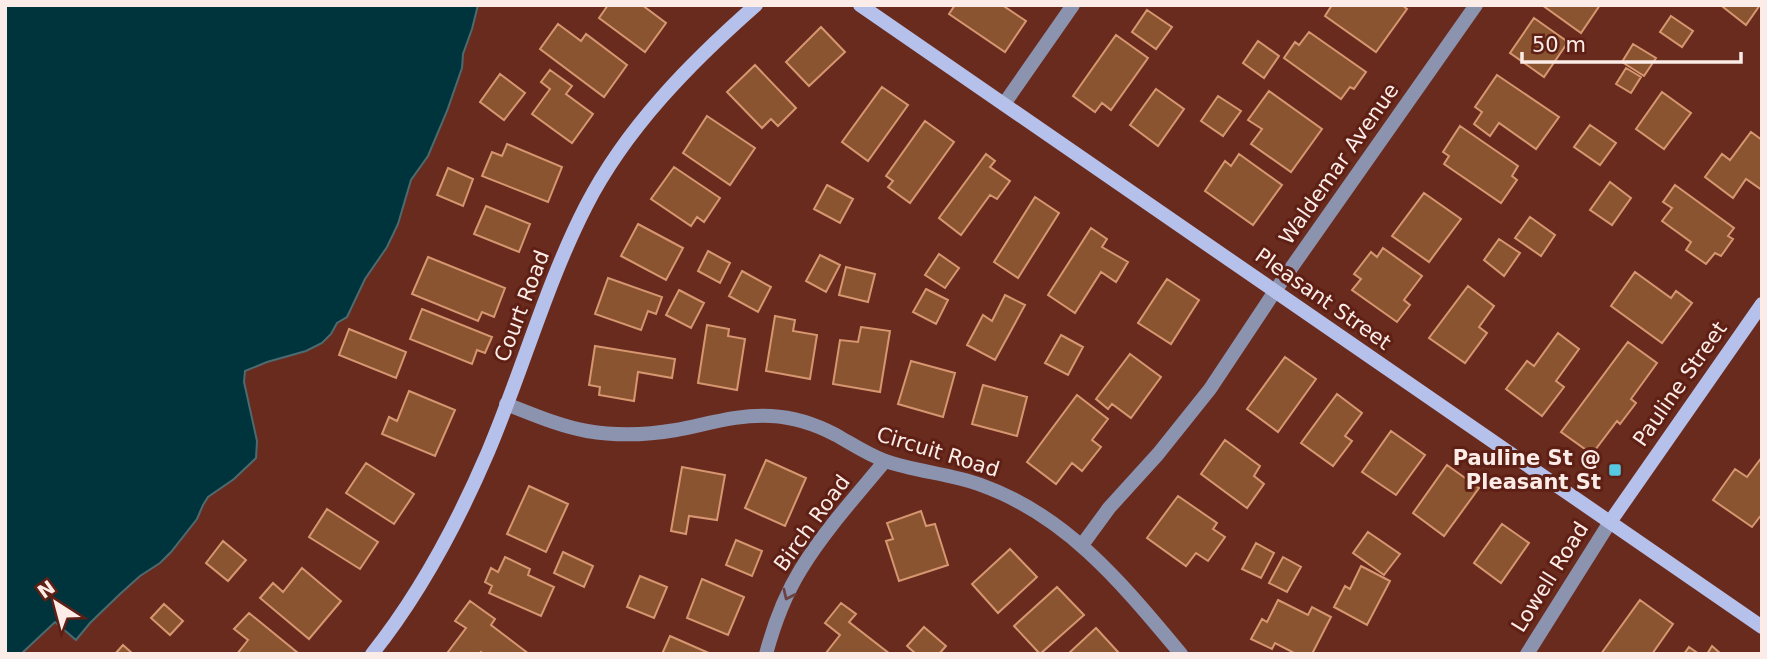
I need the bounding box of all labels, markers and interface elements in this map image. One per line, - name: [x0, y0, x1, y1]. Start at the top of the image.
- scale bar: [1522, 21, 1741, 65]
- text: 50 m: [1532, 33, 1586, 57]
- street label: Waldemar Avenue: [1274, 79, 1404, 249]
- street label: Pleasant Street: [1251, 243, 1395, 355]
- street label: Court Road: [490, 247, 554, 365]
- street label: Pauline Street: [1628, 317, 1732, 451]
- street label: Circuit Road: [874, 422, 1002, 482]
- place label: Pauline St @ Pleasant St: [1453, 446, 1601, 494]
- marker: Pauline St @ Pleasant St: [1607, 462, 1623, 478]
- street label: Birch Road: [769, 470, 855, 576]
- street label: Lowell Road: [1507, 517, 1593, 637]
- north arrow: [21, 568, 91, 638]
- text: N: [33, 576, 59, 603]
- one-way arrow: [782, 588, 796, 600]

